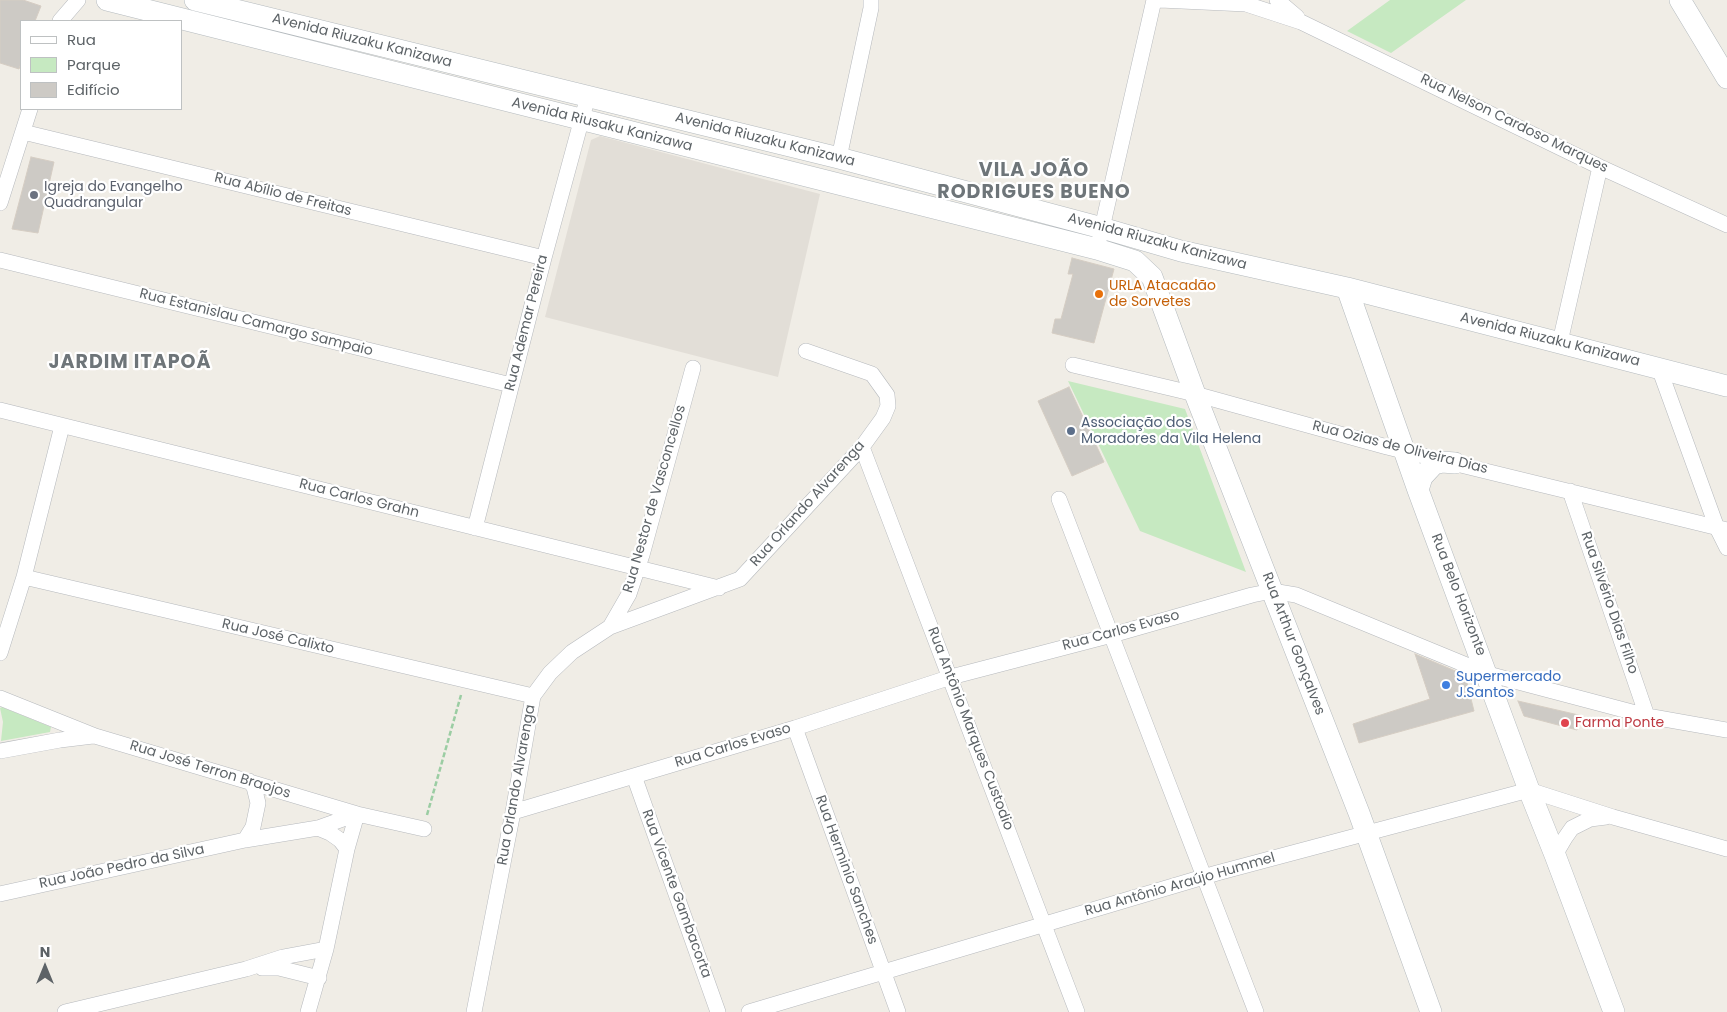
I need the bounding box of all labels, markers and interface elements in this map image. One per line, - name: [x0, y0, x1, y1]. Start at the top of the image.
- street label: Avenida Riuzaku Kanizawa: [270, 11, 454, 71]
- legend: [20, 20, 182, 110]
- text: Rua: [67, 29, 96, 50]
- text: Parque: [67, 54, 120, 75]
- street label: Rua Nelson Cardoso Marques: [1417, 71, 1611, 177]
- text: Edifício: [67, 79, 120, 100]
- street label: Avenida Riusaku Kanizawa: [510, 94, 694, 156]
- street label: Avenida Riuzaku Kanizawa: [673, 110, 857, 170]
- district label: VILA JOÃO RODRIGUES BUENO: [935, 160, 1133, 204]
- street label: Rua Abílio de Freitas: [213, 170, 353, 220]
- place label: Igreja do Evangelho Quadrangular: [44, 179, 183, 212]
- marker: Igreja do Evangelho Quadrangular: [28, 189, 40, 201]
- street label: Avenida Riuzaku Kanizawa: [1066, 210, 1248, 274]
- street label: Rua Ademar Pereira: [502, 253, 552, 393]
- place label: URLA Atacadão de Sorvetes: [1109, 278, 1216, 310]
- street label: Rua Estanislau Camargo Sampaio: [138, 286, 374, 360]
- marker: URLA Atacadão de Sorvetes: [1093, 288, 1105, 300]
- street label: Avenida Riuzaku Kanizawa: [1458, 310, 1642, 370]
- district label: JARDIM ITAPOÃ: [47, 352, 213, 374]
- street label: Rua Nestor de Vasconcellos: [620, 403, 690, 595]
- place label: Associação dos Moradores da Vila Helena: [1081, 415, 1261, 448]
- street label: Rua Ozias de Oliveira Dias: [1310, 418, 1490, 478]
- marker: Associação dos Moradores da Vila Helena: [1065, 425, 1077, 437]
- street label: Rua Orlando Alvarenga: [747, 438, 869, 570]
- street label: Rua Carlos Grahn: [297, 476, 421, 522]
- street label: Rua Silvério Dias Filho: [1577, 530, 1641, 676]
- street label: Rua Belo Horizonte: [1427, 532, 1489, 658]
- street label: Rua Arthur Gonçalves: [1258, 570, 1328, 718]
- street label: Rua Carlos Evaso: [1061, 607, 1181, 655]
- street label: Rua José Calixto: [220, 616, 336, 658]
- street label: Rua Antônio Marques Custodio: [923, 625, 1017, 833]
- place label: Supermercado J.Santos: [1456, 669, 1561, 702]
- marker: Supermercado J.Santos: [1440, 679, 1452, 691]
- street label: Rua Orlando Alvarenga: [495, 703, 539, 867]
- place label: Farma Ponte: [1575, 715, 1664, 731]
- marker: Farma Ponte: [1559, 717, 1571, 729]
- street label: Rua Carlos Evaso: [673, 720, 793, 772]
- street label: Rua José Terron Braojos: [128, 738, 292, 802]
- street label: Rua Herminio Sanches: [811, 793, 881, 947]
- street label: Rua Vicente Gambacorta: [638, 807, 714, 981]
- street label: Rua João Pedro da Silva: [38, 841, 206, 893]
- street label: Rua Antônio Araújo Hummel: [1083, 850, 1277, 920]
- north arrow: [20, 942, 70, 992]
- text: N: [40, 942, 50, 962]

